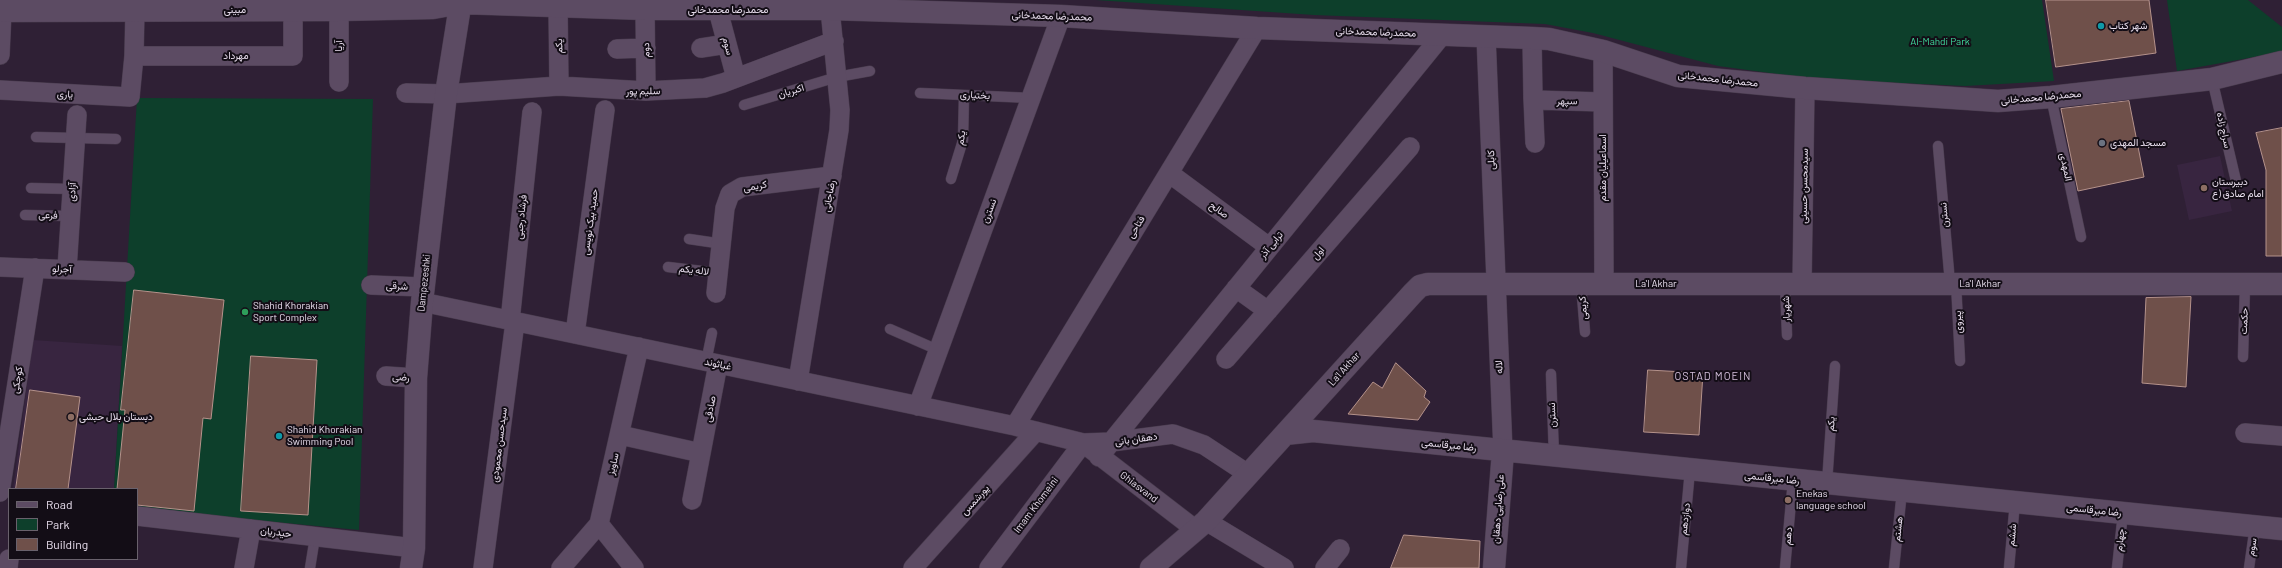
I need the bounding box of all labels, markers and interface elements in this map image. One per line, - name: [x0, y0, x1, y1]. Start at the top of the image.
- street label: مبینی: [224, 4, 246, 16]
- street label: محمدرضا محمدخانی: [688, 4, 768, 16]
- street label: محمدرضا محمدخانی: [1011, 9, 1093, 23]
- place label: شهر کتاب: [2109, 20, 2147, 32]
- marker: شهر کتاب: [2096, 21, 2106, 31]
- street label: محمدرضا محمدخانی: [1335, 25, 1417, 39]
- street label: سوم: [720, 36, 736, 56]
- park label: Al-Mahdi Park: [1910, 36, 1970, 48]
- street label: یکم: [553, 39, 565, 53]
- street label: آریا: [333, 40, 345, 52]
- street label: دوم: [640, 42, 652, 58]
- street label: مهرداد: [223, 50, 249, 62]
- street label: محمدرضا محمدخانی: [1677, 69, 1759, 89]
- street label: اکبریان: [777, 81, 805, 101]
- street label: سلیم پور: [626, 85, 660, 97]
- street label: یاری: [57, 88, 73, 100]
- street label: بختیاری: [960, 88, 990, 102]
- street label: محمدرضا محمدخانی: [2000, 88, 2082, 106]
- street label: سپهر: [1556, 95, 1578, 107]
- street label: سراج زاده: [2214, 111, 2234, 149]
- street label: یکم: [954, 130, 968, 146]
- street label: اسماعیلیان مقدم: [1597, 134, 1609, 202]
- place label: مسجد المهدی: [2110, 137, 2166, 149]
- marker: مسجد المهدی: [2097, 138, 2107, 148]
- street label: سیدمحسن حسینی: [1797, 148, 1811, 224]
- street label: کابلی: [1485, 150, 1497, 170]
- street label: المهدی: [2057, 152, 2075, 182]
- place label: دبیرستان امام صادق (ع: [2212, 176, 2264, 200]
- street label: کریمی: [742, 178, 768, 194]
- street label: رضاجانی: [820, 179, 838, 213]
- street label: آزادی: [66, 182, 78, 202]
- marker: دبیرستان امام صادق (ع: [2199, 183, 2209, 193]
- street label: حمید بیک نویسی: [579, 188, 601, 256]
- street label: فرشاد رجبی: [513, 194, 529, 240]
- street label: نسترن: [979, 197, 999, 225]
- street label: صالح: [1207, 199, 1231, 221]
- street label: نسترن: [1937, 202, 1951, 228]
- street label: فرعی: [38, 209, 58, 221]
- street label: فتاحی: [1125, 214, 1147, 240]
- street label: ترابی آذر: [1256, 229, 1286, 261]
- street label: اول: [1309, 244, 1327, 262]
- street label: Dampezeshki: [415, 254, 433, 312]
- street label: آجرلو: [52, 262, 72, 276]
- street label: لاله یکم: [678, 262, 710, 278]
- street label: La'l Akhar: [1635, 278, 1677, 290]
- street label: La'l Akhar: [1959, 278, 2001, 290]
- street label: شرقی: [386, 279, 408, 293]
- street label: کریمی: [1576, 296, 1590, 320]
- street label: شهریار: [1780, 296, 1792, 322]
- place label: Shahid Khorakian Sport Complex: [253, 300, 328, 324]
- marker: Shahid Khorakian Sport Complex: [240, 307, 250, 317]
- street label: حکمت: [2238, 307, 2250, 335]
- street label: پیروی: [1951, 310, 1965, 334]
- street label: La'l Akhar: [1326, 350, 1362, 388]
- street label: غیاثوند: [703, 355, 733, 373]
- street label: لاله: [1493, 360, 1505, 374]
- street label: کوچکی: [9, 366, 25, 394]
- district label: OSTAD MOEIN: [1675, 369, 1751, 383]
- street label: رضی: [392, 370, 410, 384]
- street label: صادقی: [702, 395, 718, 423]
- street label: نسترن: [1546, 402, 1558, 428]
- street label: سیدحسن محمودی: [488, 407, 510, 483]
- place label: دبستان بلال حبشی: [79, 411, 153, 423]
- marker: دبستان بلال حبشی: [66, 412, 76, 422]
- street label: یکم: [1825, 416, 1837, 432]
- place label: Shahid Khorakian Swimming Pool: [287, 424, 362, 448]
- street label: دهقان بانی: [1114, 430, 1158, 448]
- marker: Shahid Khorakian Swimming Pool: [274, 431, 284, 441]
- street label: رضا میرقاسمی: [1421, 436, 1477, 454]
- street label: ساویز: [605, 452, 621, 476]
- street label: Ghiasvand: [1118, 469, 1160, 505]
- street label: رضا میرقاسمی: [1744, 469, 1800, 487]
- street label: علی رضایی دهقان: [1490, 474, 1506, 544]
- street label: Imam Khomeini: [1011, 475, 1061, 535]
- street label: پورشمس: [958, 482, 992, 518]
- legend: [8, 488, 138, 560]
- place label: Enekas language school: [1796, 488, 1866, 512]
- marker: Enekas language school: [1783, 495, 1793, 505]
- text: Road: [46, 497, 73, 511]
- street label: رضا میرقاسمی: [2066, 501, 2122, 519]
- street label: دوازدهم: [1677, 502, 1693, 536]
- street label: هشتم: [1891, 516, 1905, 542]
- text: Park: [46, 517, 70, 531]
- street label: ششم: [2005, 523, 2019, 547]
- street label: حیدریان: [260, 524, 292, 540]
- street label: دهم: [1781, 526, 1795, 546]
- street label: چهارم: [2113, 528, 2127, 552]
- text: Building: [46, 537, 88, 551]
- street label: سوم: [2245, 537, 2259, 557]

